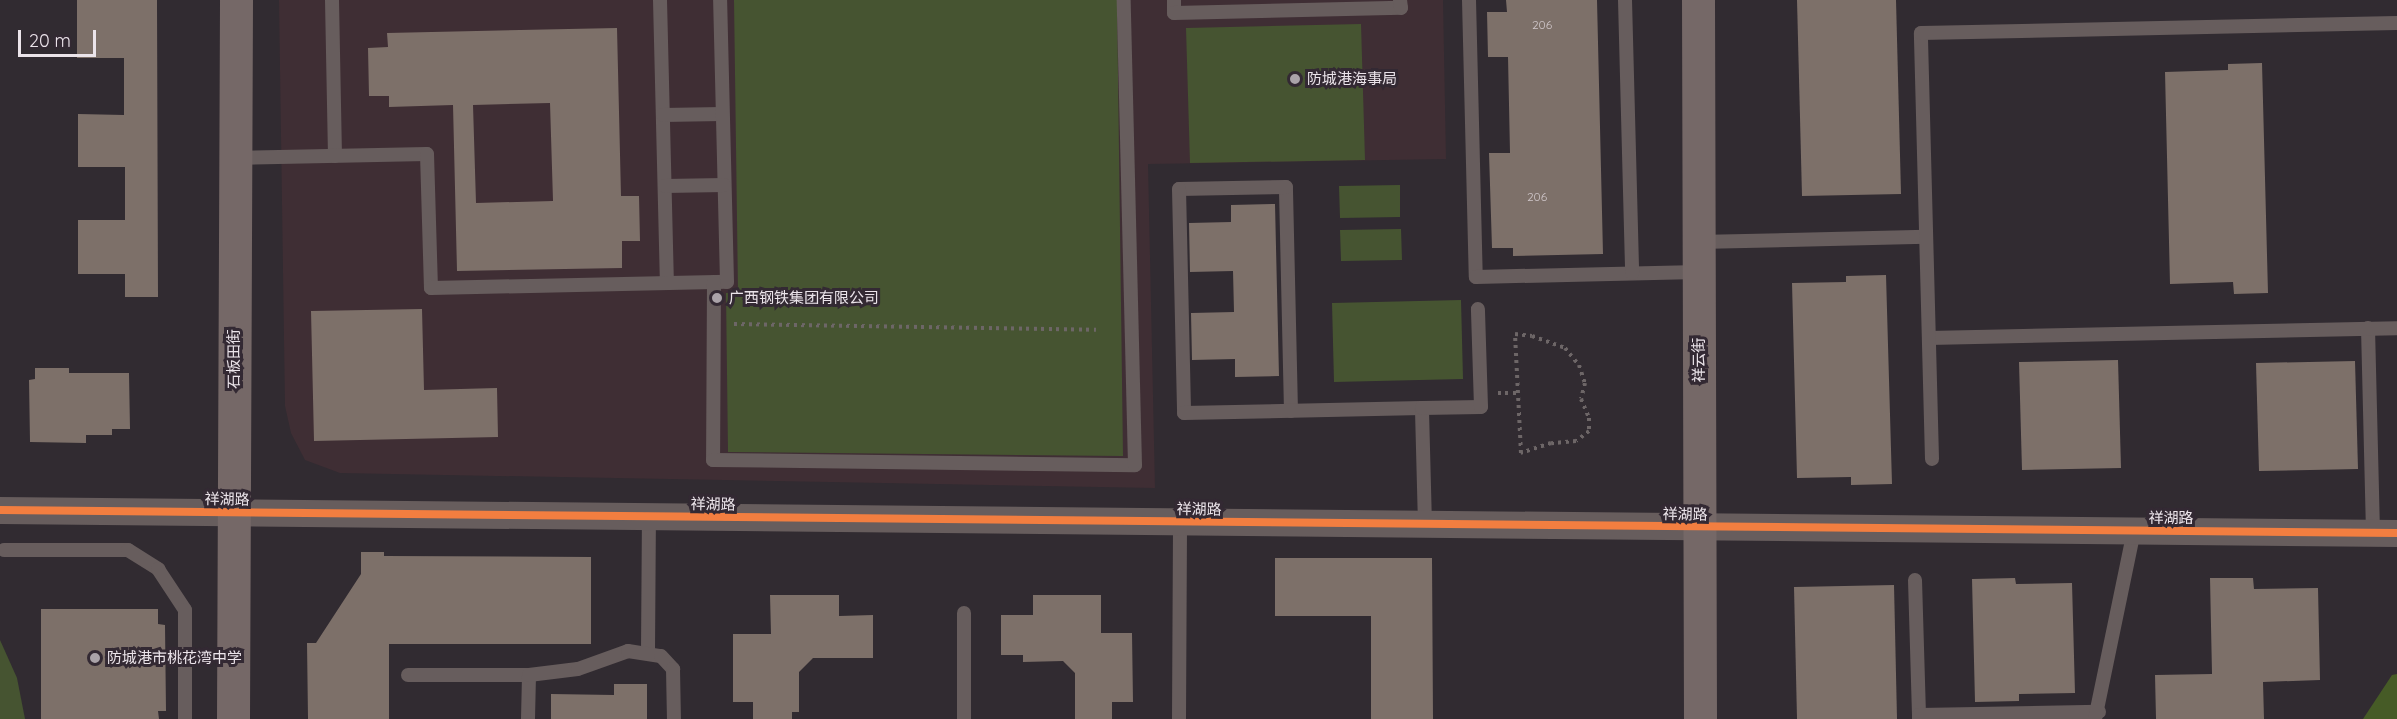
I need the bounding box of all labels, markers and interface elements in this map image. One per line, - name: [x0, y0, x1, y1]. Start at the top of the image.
- scale bar: [21, 18, 99, 56]
- house number: 206: [1532, 18, 1552, 32]
- text: 20 m: [29, 29, 71, 52]
- place label: 防城港海事局: [1307, 70, 1397, 88]
- marker: 防城港海事局: [1288, 72, 1302, 86]
- house number: 206: [1527, 190, 1547, 204]
- place label: 广西钢铁集团有限公司: [729, 289, 879, 307]
- marker: 广西钢铁集团有限公司: [710, 291, 724, 305]
- street label: 石板田街: [225, 329, 243, 389]
- street label: 祥云街: [1690, 338, 1708, 382]
- street label: 祥湖路: [204, 490, 250, 508]
- street label: 祥湖路: [690, 495, 736, 513]
- street label: 祥湖路: [1176, 500, 1222, 518]
- street label: 祥湖路: [1662, 505, 1708, 523]
- street label: 祥湖路: [2149, 509, 2193, 527]
- place label: 防城港市桃花湾中学: [107, 649, 242, 667]
- marker: 防城港市桃花湾中学: [88, 651, 102, 665]

